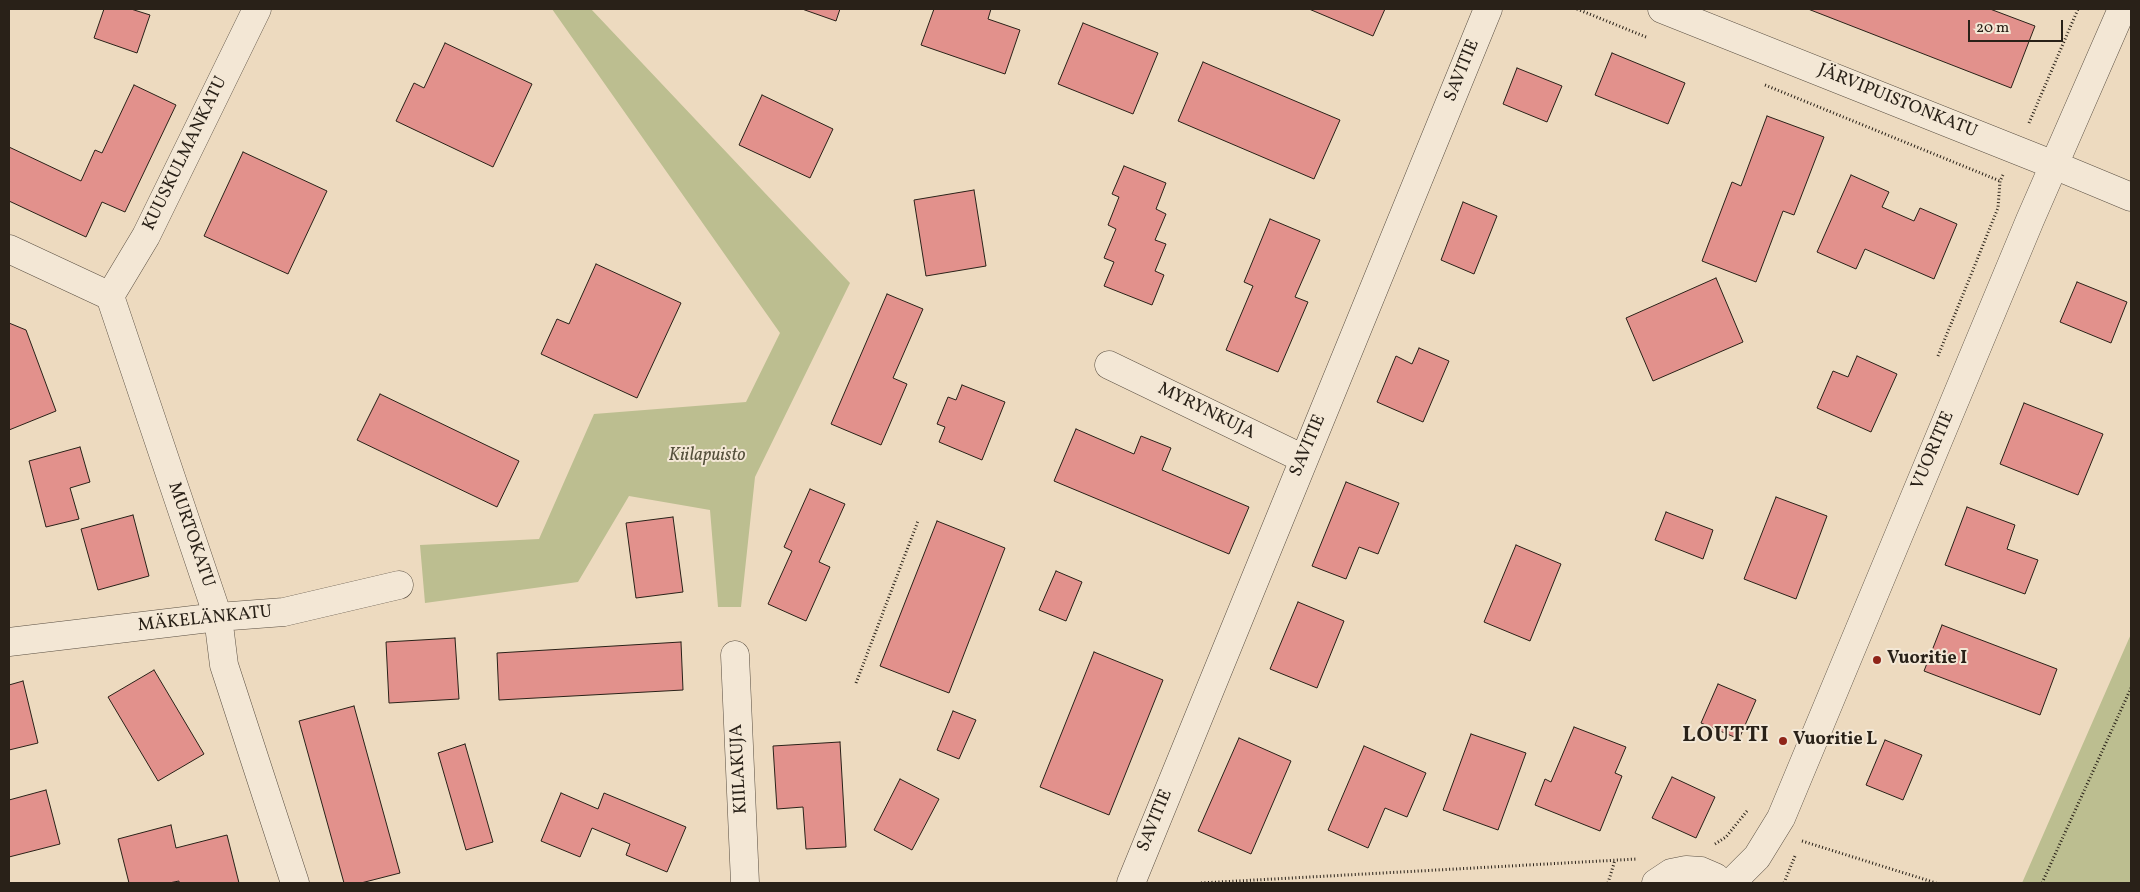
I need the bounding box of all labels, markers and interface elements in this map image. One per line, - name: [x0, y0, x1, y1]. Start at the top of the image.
- scale bar: [1970, 10, 2065, 42]
- text: 20 m: [1976, 18, 2009, 39]
- street label: SAVITIE: [1441, 37, 1485, 105]
- street label: JÄRVIPUISTONKATU: [1814, 60, 1980, 144]
- street label: KUUSKULMANKATU: [139, 73, 233, 235]
- street label: MYRYNKUJA: [1154, 379, 1258, 445]
- street label: VUORITIE: [1908, 409, 1960, 493]
- street label: SAVITIE: [1286, 412, 1332, 480]
- park label: Kiilapuisto: [669, 446, 745, 468]
- street label: MURTOKATU: [162, 480, 218, 590]
- street label: MÄKELÄNKATU: [137, 602, 273, 638]
- place label: Vuoritie I: [1887, 649, 1967, 671]
- marker: Vuoritie I: [1871, 654, 1883, 666]
- street label: KIILAKUJA: [727, 723, 753, 815]
- district label: LOUTTI: [1682, 724, 1770, 750]
- place label: Vuoritie L: [1793, 730, 1877, 752]
- marker: Vuoritie L: [1777, 735, 1789, 747]
- street label: SAVITIE: [1134, 787, 1178, 855]

